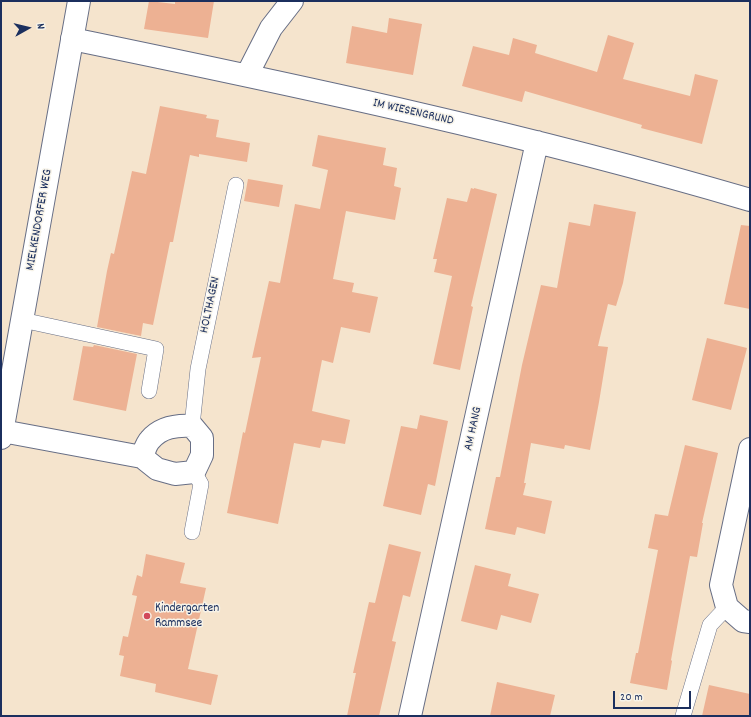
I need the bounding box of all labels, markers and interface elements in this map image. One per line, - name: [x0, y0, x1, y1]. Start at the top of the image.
- north arrow: [8, 8, 48, 48]
- text: N: [32, 23, 48, 30]
- street label: IM WIESENGRUND: [371, 96, 455, 130]
- street label: MIELKENDORFER WEG: [23, 168, 57, 272]
- street label: HOLTHAGEN: [197, 275, 225, 335]
- street label: AM HANG: [462, 406, 486, 452]
- place label: Kindergarten Rammsee: [155, 601, 219, 632]
- marker: Kindergarten Rammsee: [142, 611, 152, 621]
- scale bar: [615, 683, 693, 709]
- text: 20 m: [620, 689, 643, 706]

